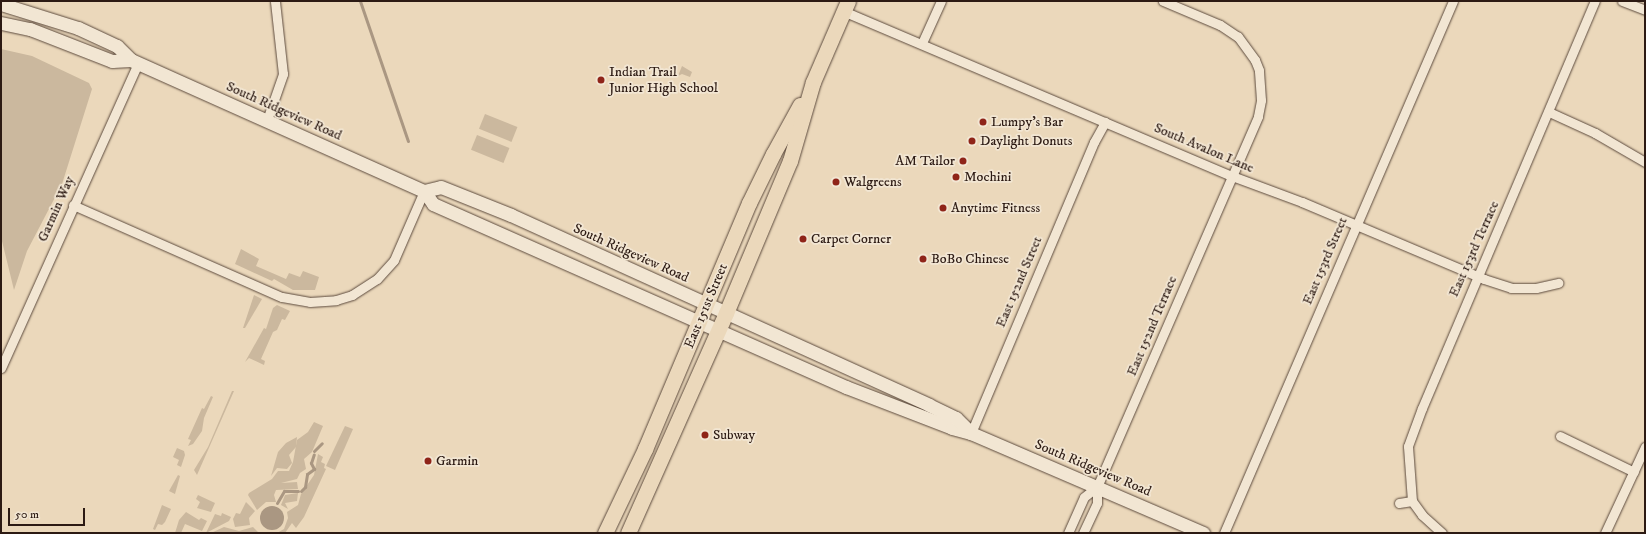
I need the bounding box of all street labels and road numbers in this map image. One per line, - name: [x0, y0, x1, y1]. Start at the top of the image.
- street label: South Ridgeview Road: [224, 78, 344, 144]
- street label: South Avalon Lane: [1152, 119, 1256, 177]
- street label: Garmin Way: [34, 174, 78, 244]
- street label: East 153rd Terrace: [1445, 198, 1503, 300]
- street label: East 153rd Street: [1299, 215, 1351, 307]
- street label: South Ridgeview Road: [571, 220, 691, 286]
- street label: East 152nd Street: [992, 234, 1046, 330]
- street label: East 151st Street: [681, 261, 731, 351]
- street label: East 152nd Terrace: [1123, 273, 1181, 379]
- street label: South Ridgeview Road: [1032, 436, 1154, 500]

